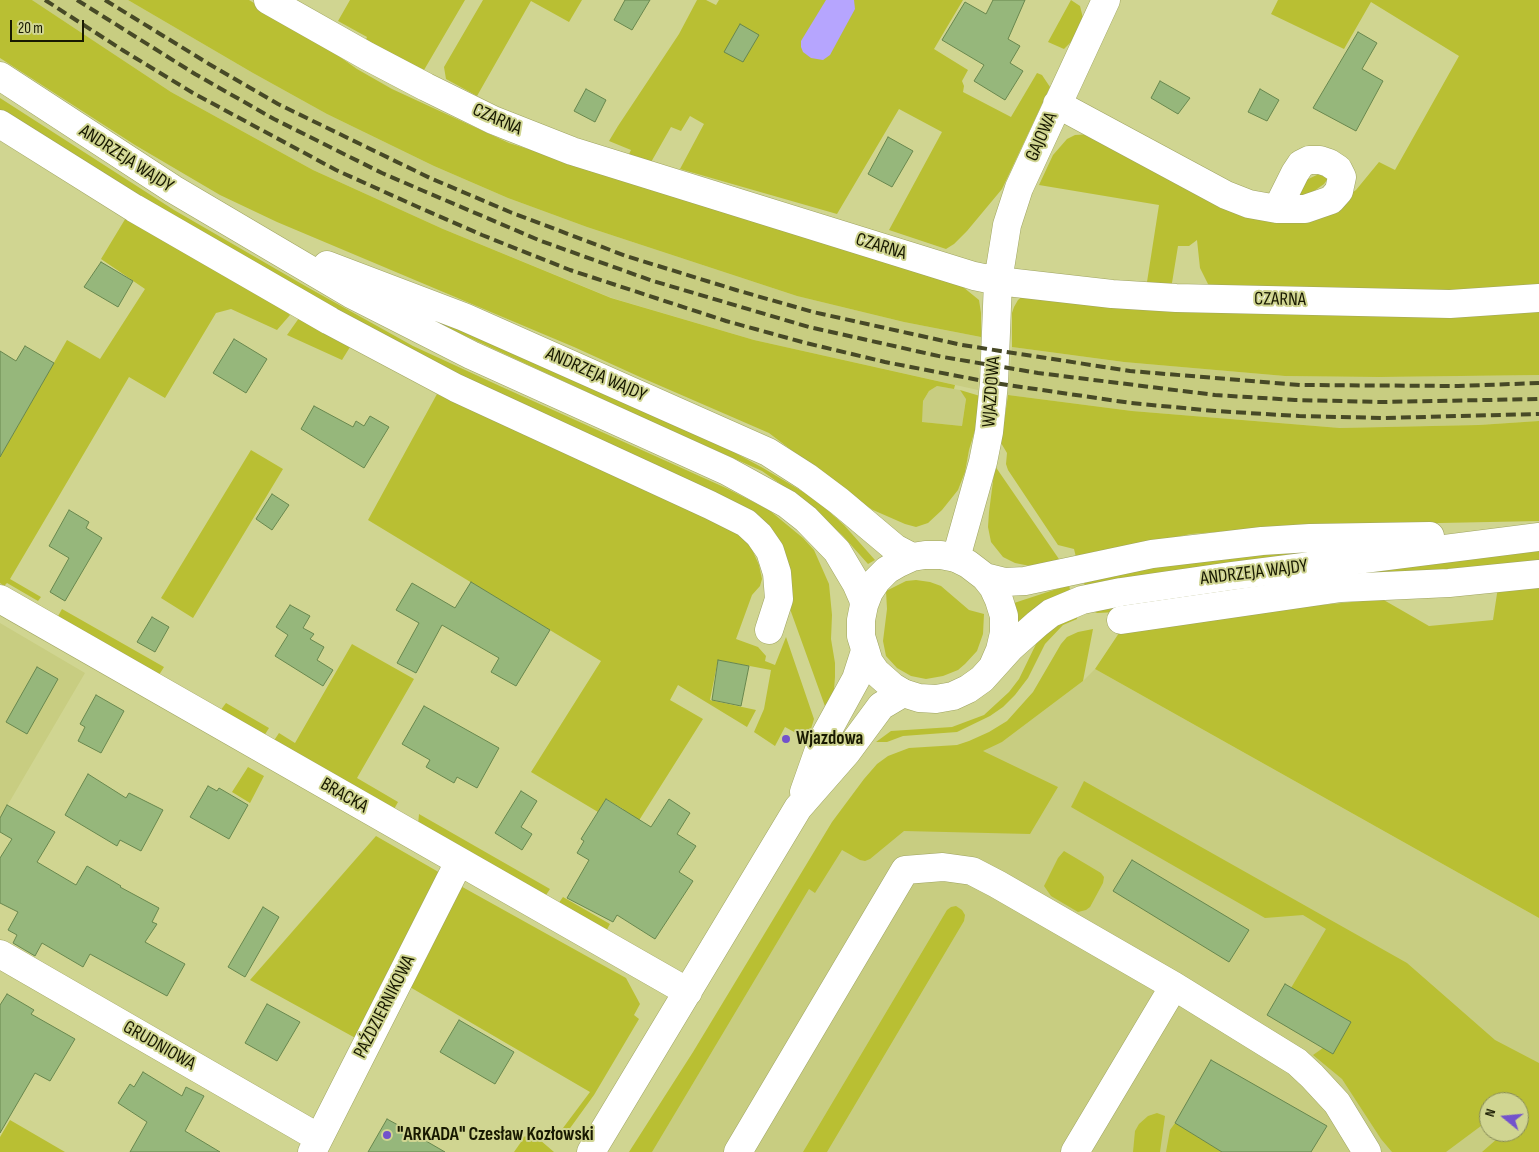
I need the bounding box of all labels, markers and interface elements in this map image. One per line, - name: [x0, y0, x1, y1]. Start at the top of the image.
- scale bar: [12, 10, 86, 42]
- text: 20 m: [18, 19, 43, 38]
- street label: CZARNA: [469, 99, 525, 141]
- street label: GAJOWA: [1021, 109, 1063, 165]
- street label: ANDRZEJA WAJDY: [75, 120, 177, 198]
- street label: CZARNA: [853, 229, 909, 265]
- street label: CZARNA: [1254, 288, 1306, 312]
- street label: ANDRZEJA WAJDY: [542, 343, 650, 407]
- street label: WJAZDOWA: [978, 356, 1006, 428]
- street label: ANDRZEJA WAJDY: [1199, 555, 1309, 591]
- place label: Wjazdowa: [796, 728, 863, 750]
- marker: Wjazdowa: [780, 733, 792, 745]
- street label: BRACKA: [316, 773, 372, 819]
- street label: PAŹDZIERNIKOWA: [349, 952, 421, 1062]
- street label: GRUDNIOWA: [119, 1016, 199, 1076]
- north arrow: [1479, 1092, 1529, 1142]
- text: N: [1481, 1107, 1499, 1119]
- place label: "ARKADA" Czesław Kozłowski: [397, 1124, 594, 1146]
- marker: "ARKADA" Czesław Kozłowski: [381, 1129, 393, 1141]

